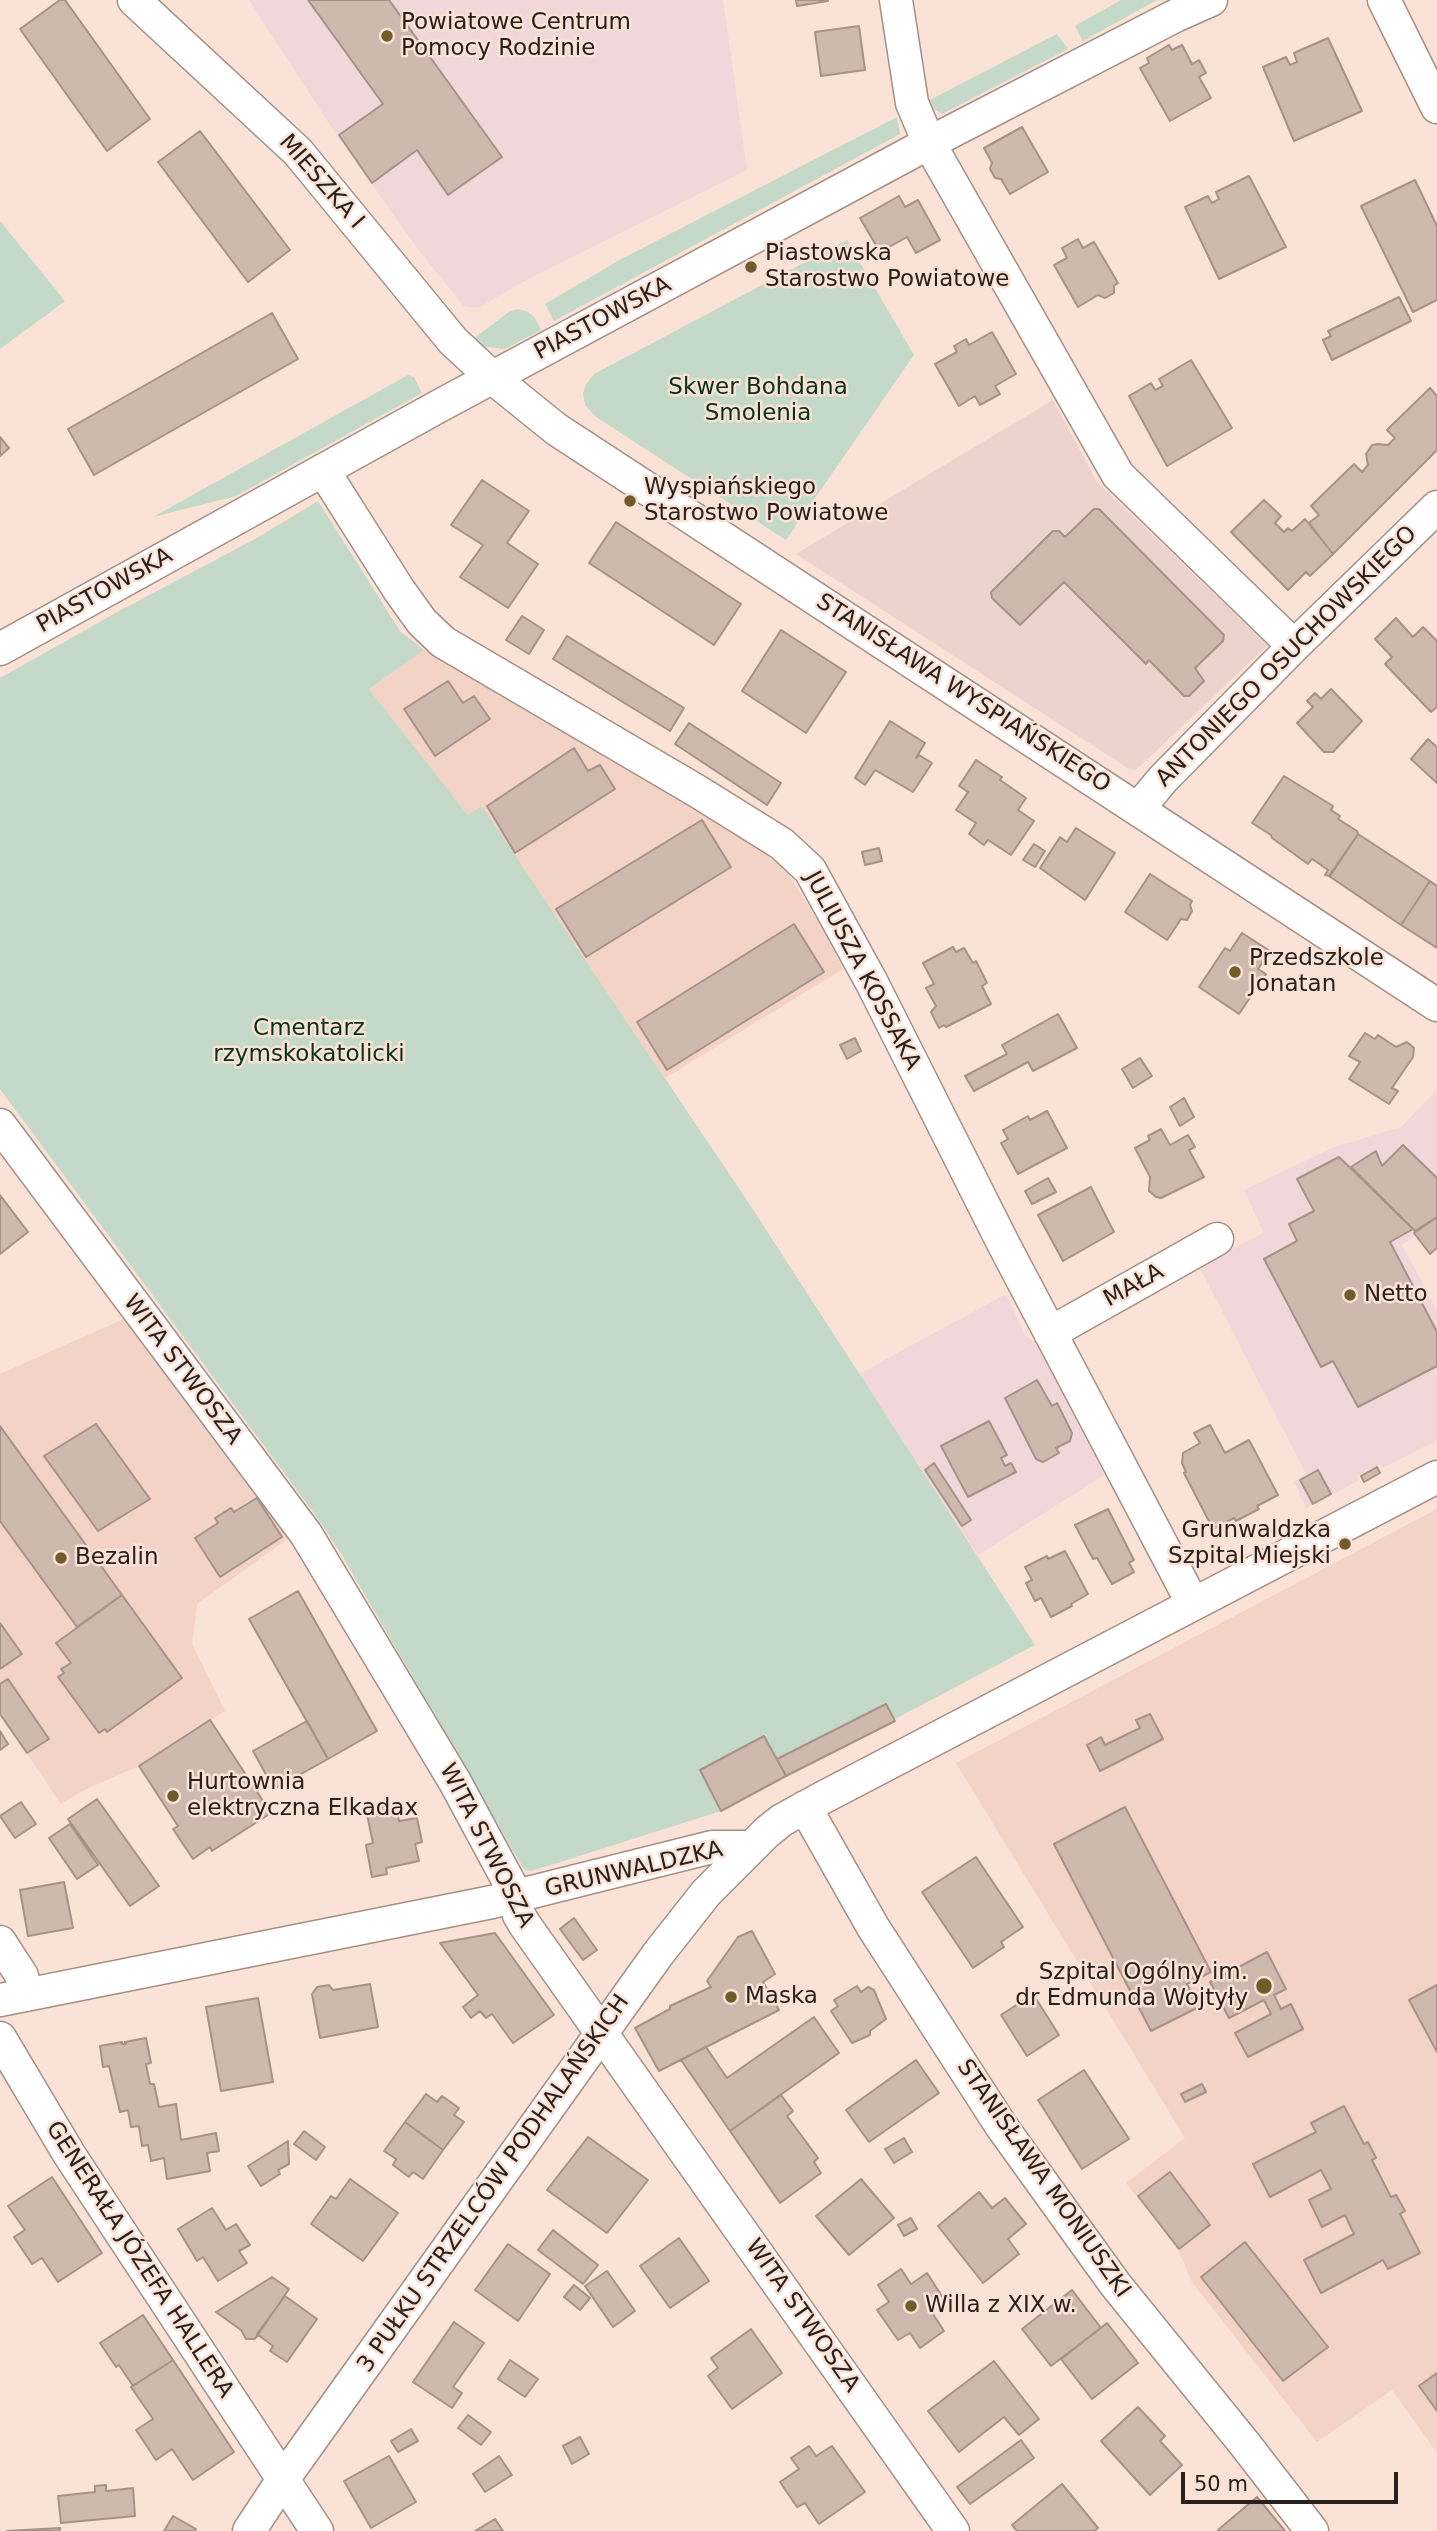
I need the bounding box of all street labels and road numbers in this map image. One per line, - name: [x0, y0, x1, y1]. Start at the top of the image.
- street label: MIESZKA I: [273, 129, 369, 235]
- street label: PIASTOWSKA: [530, 271, 676, 367]
- street label: ANTONIEGO OSUCHOWSKIEGO: [1151, 521, 1423, 793]
- street label: PIASTOWSKA: [32, 542, 178, 640]
- street label: STANISŁAWA WYSPIAŃSKIEGO: [811, 588, 1115, 800]
- street label: JULIUSZA KOSSAKA: [798, 867, 926, 1075]
- street label: MAŁA: [1099, 1258, 1169, 1314]
- street label: WITA STWOSZA: [117, 1290, 247, 1450]
- street label: WITA STWOSZA: [433, 1759, 539, 1933]
- street label: GRUNWALDZKA: [542, 1836, 726, 1904]
- street label: 3 PUŁKU STRZELCÓW PODHALAŃSKICH: [352, 1990, 636, 2378]
- street label: STANISŁAWA MONIUSZKI: [950, 2055, 1136, 2303]
- street label: GENERAŁA JÓZEFA HALLERA: [39, 2117, 239, 2403]
- street label: WITA STWOSZA: [739, 2234, 865, 2398]

